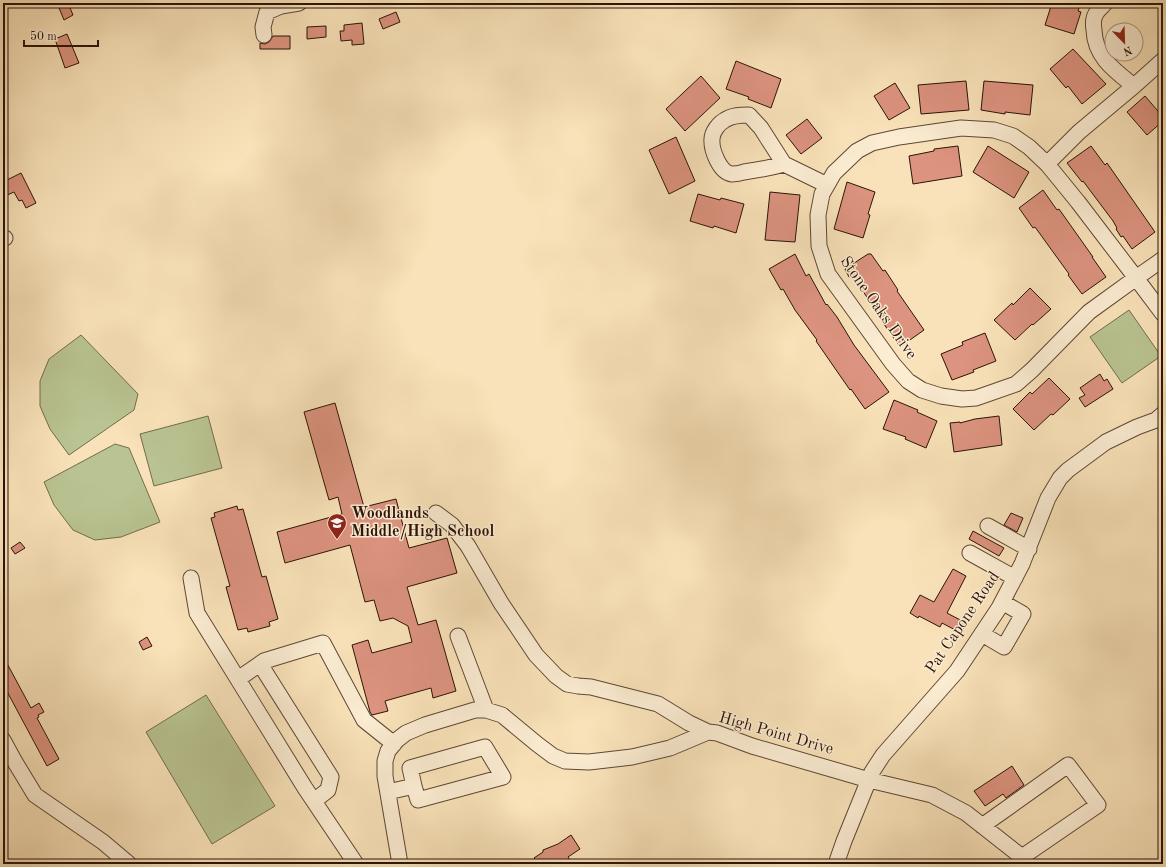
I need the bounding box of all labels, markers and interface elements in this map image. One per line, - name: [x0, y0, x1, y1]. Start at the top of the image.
- scale bar: [24, 22, 98, 48]
- north arrow: [1104, 22, 1144, 62]
- text: 50 m: [30, 30, 57, 43]
- text: N: [1121, 43, 1133, 57]
- street label: Stone Oaks Drive: [837, 254, 919, 362]
- place label: Woodlands Middle/High School: [351, 506, 495, 540]
- school or university icon: Woodlands Middle/High School: [326, 512, 348, 540]
- street label: Pat Capone Road: [923, 569, 1003, 677]
- street label: High Point Drive: [717, 710, 835, 758]

